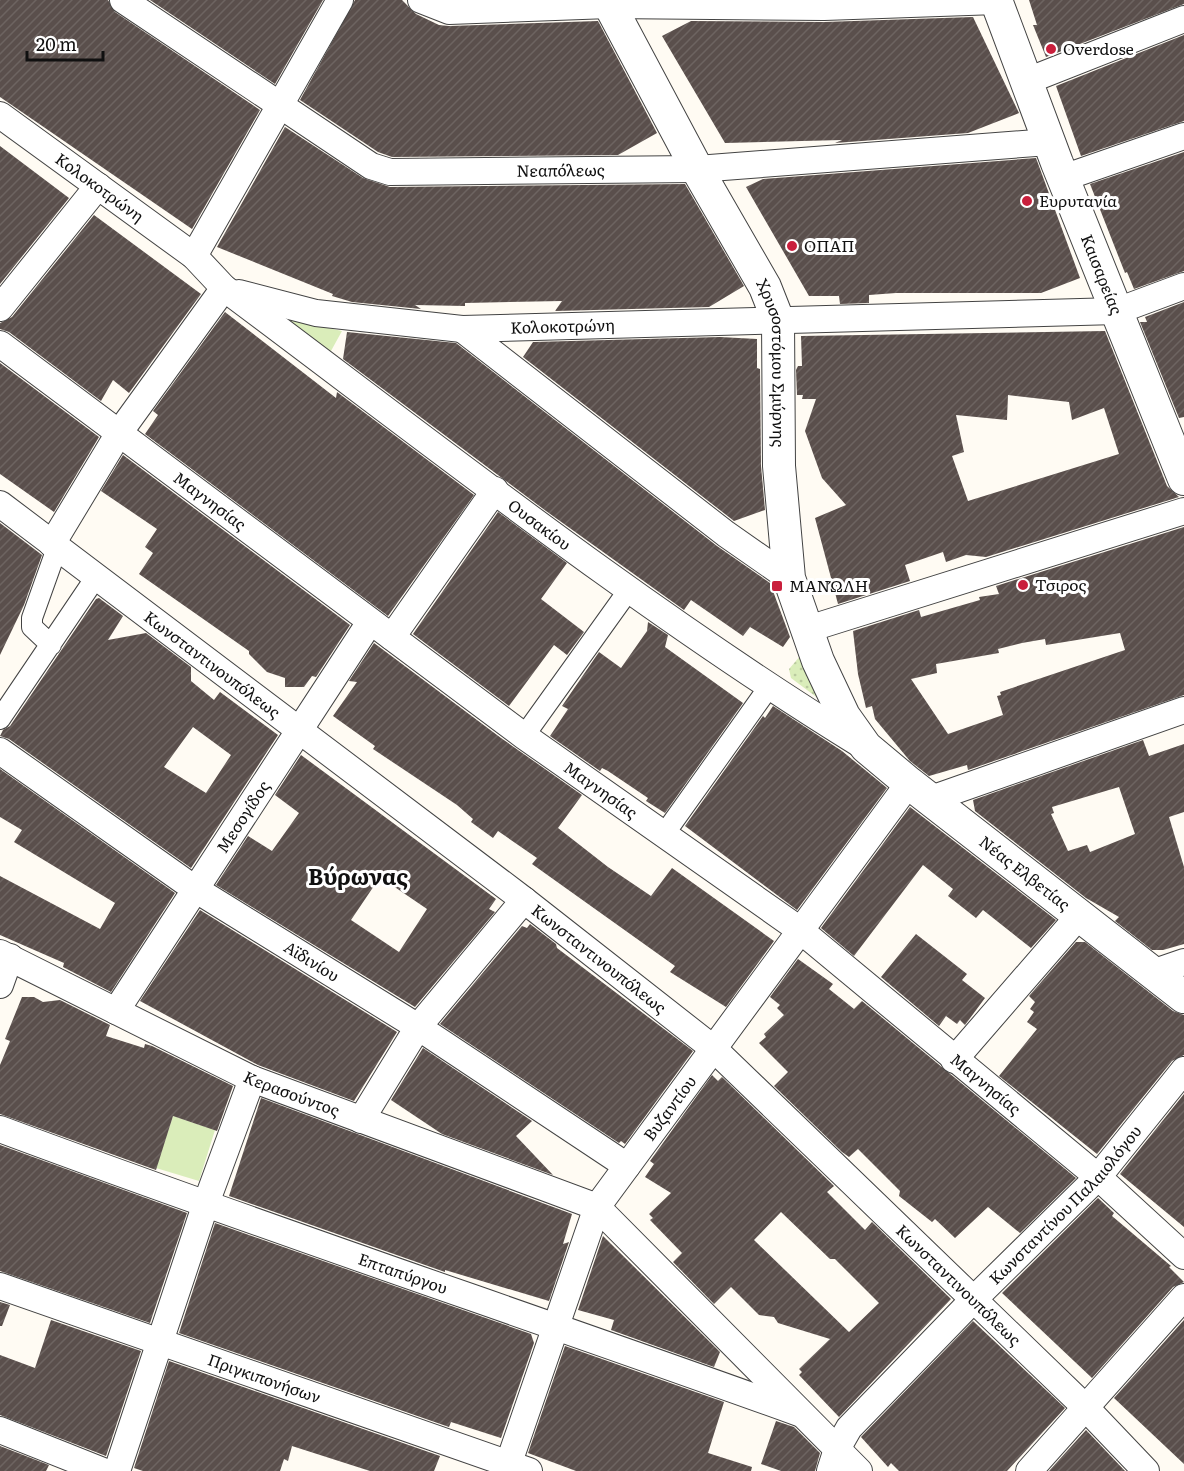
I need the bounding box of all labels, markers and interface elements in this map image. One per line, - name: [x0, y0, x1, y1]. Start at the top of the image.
- scale bar: [27, 24, 104, 62]
- text: 20 m: [36, 30, 77, 57]
- place label: Overdose: [1063, 36, 1134, 60]
- marker: Overdose: [1044, 42, 1058, 56]
- street label: Κολοκοτρώνη: [51, 146, 149, 227]
- street label: Νεαπόλεως: [516, 157, 605, 182]
- place label: Ευρυτανία: [1039, 188, 1117, 212]
- marker: Ευρυτανία: [1020, 194, 1034, 208]
- street label: Καισαρείας: [1076, 230, 1130, 318]
- place label: ΟΠΑΠ: [804, 233, 854, 257]
- marker: ΟΠΑΠ: [785, 239, 799, 253]
- street label: Χρυσοστόμου Σμύρνης: [751, 274, 792, 447]
- street label: Κολοκοτρώνη: [510, 312, 615, 339]
- street label: Μαγνησίας: [169, 465, 252, 535]
- street label: Ουσακίου: [503, 493, 576, 555]
- place label: Τσιρος: [1035, 572, 1087, 596]
- place label: ΜΑΝΏΛΗ: [789, 573, 868, 597]
- marker: Τσιρος: [1016, 578, 1030, 592]
- marker: ΜΑΝΏΛΗ: [770, 579, 784, 593]
- street label: Κωνσταντινουπόλεως: [140, 604, 286, 723]
- street label: Μαγνησίας: [559, 755, 643, 823]
- street label: Μεσογίδος: [210, 775, 274, 857]
- street label: Νέας Ελβετίας: [975, 829, 1076, 915]
- district label: Βύρωνας: [308, 859, 408, 892]
- street label: Κωνσταντινουπόλεως: [527, 897, 672, 1018]
- street label: Αϊδινίου: [280, 934, 344, 987]
- street label: Μαγνησίας: [946, 1047, 1027, 1120]
- street label: Κερασούντος: [240, 1064, 343, 1122]
- street label: Βυζαντίου: [637, 1070, 701, 1145]
- street label: Κωνσταντίνου Παλαιολόγου: [983, 1119, 1146, 1289]
- street label: Κωνσταντινουπόλεως: [891, 1218, 1027, 1350]
- street label: Επταπύργου: [355, 1246, 451, 1299]
- street label: Πριγκιπονήσων: [205, 1347, 324, 1408]

